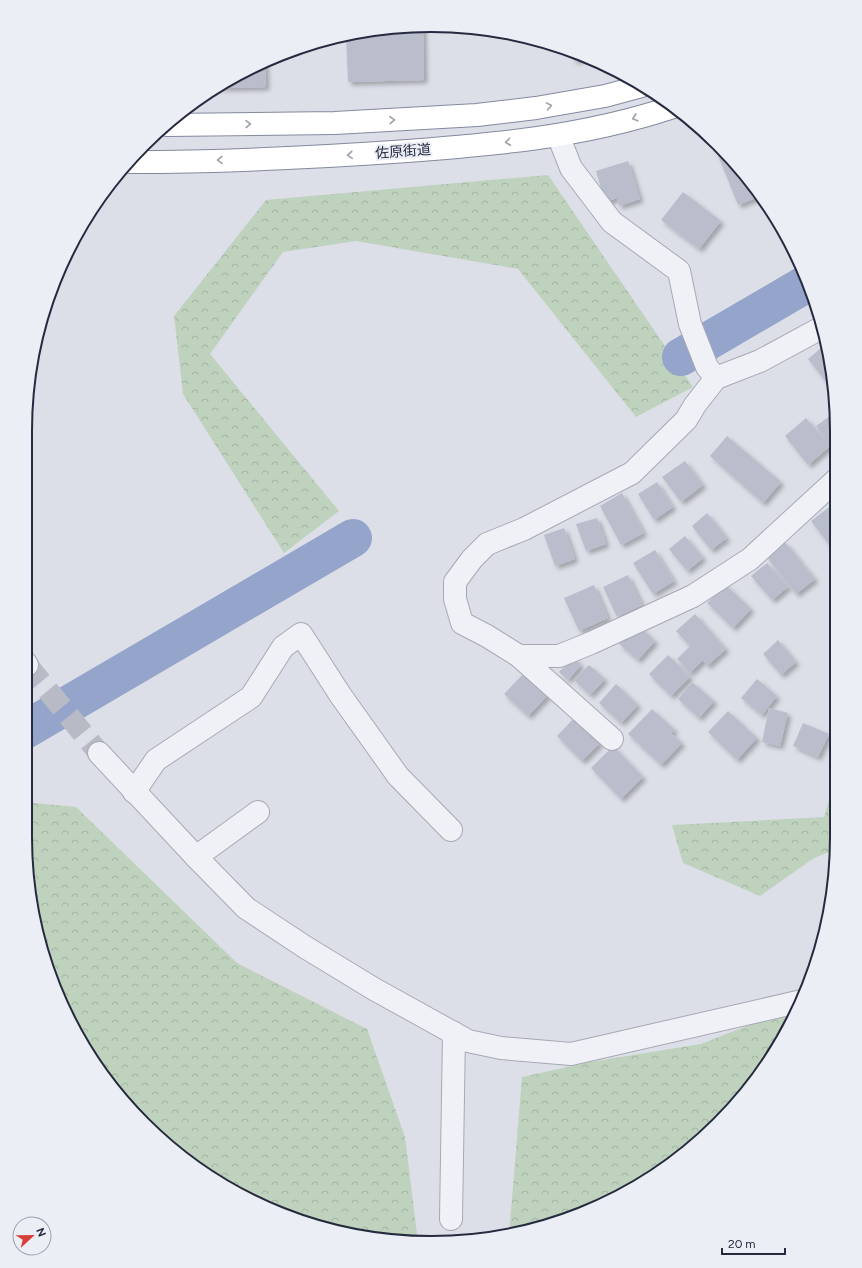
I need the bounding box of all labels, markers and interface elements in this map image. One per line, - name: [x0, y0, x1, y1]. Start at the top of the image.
- one-way arrow: [546, 102, 552, 111]
- one-way arrow: [632, 113, 639, 122]
- one-way arrow: [389, 115, 395, 124]
- one-way arrow: [245, 120, 251, 128]
- one-way arrow: [505, 137, 511, 146]
- street label: 佐原街道: [375, 141, 432, 162]
- one-way arrow: [347, 150, 353, 159]
- one-way arrow: [217, 156, 223, 165]
- north arrow: [12, 1216, 52, 1256]
- text: N: [33, 1226, 48, 1239]
- scale bar: [722, 1230, 785, 1256]
- text: 20 m: [728, 1237, 756, 1251]

